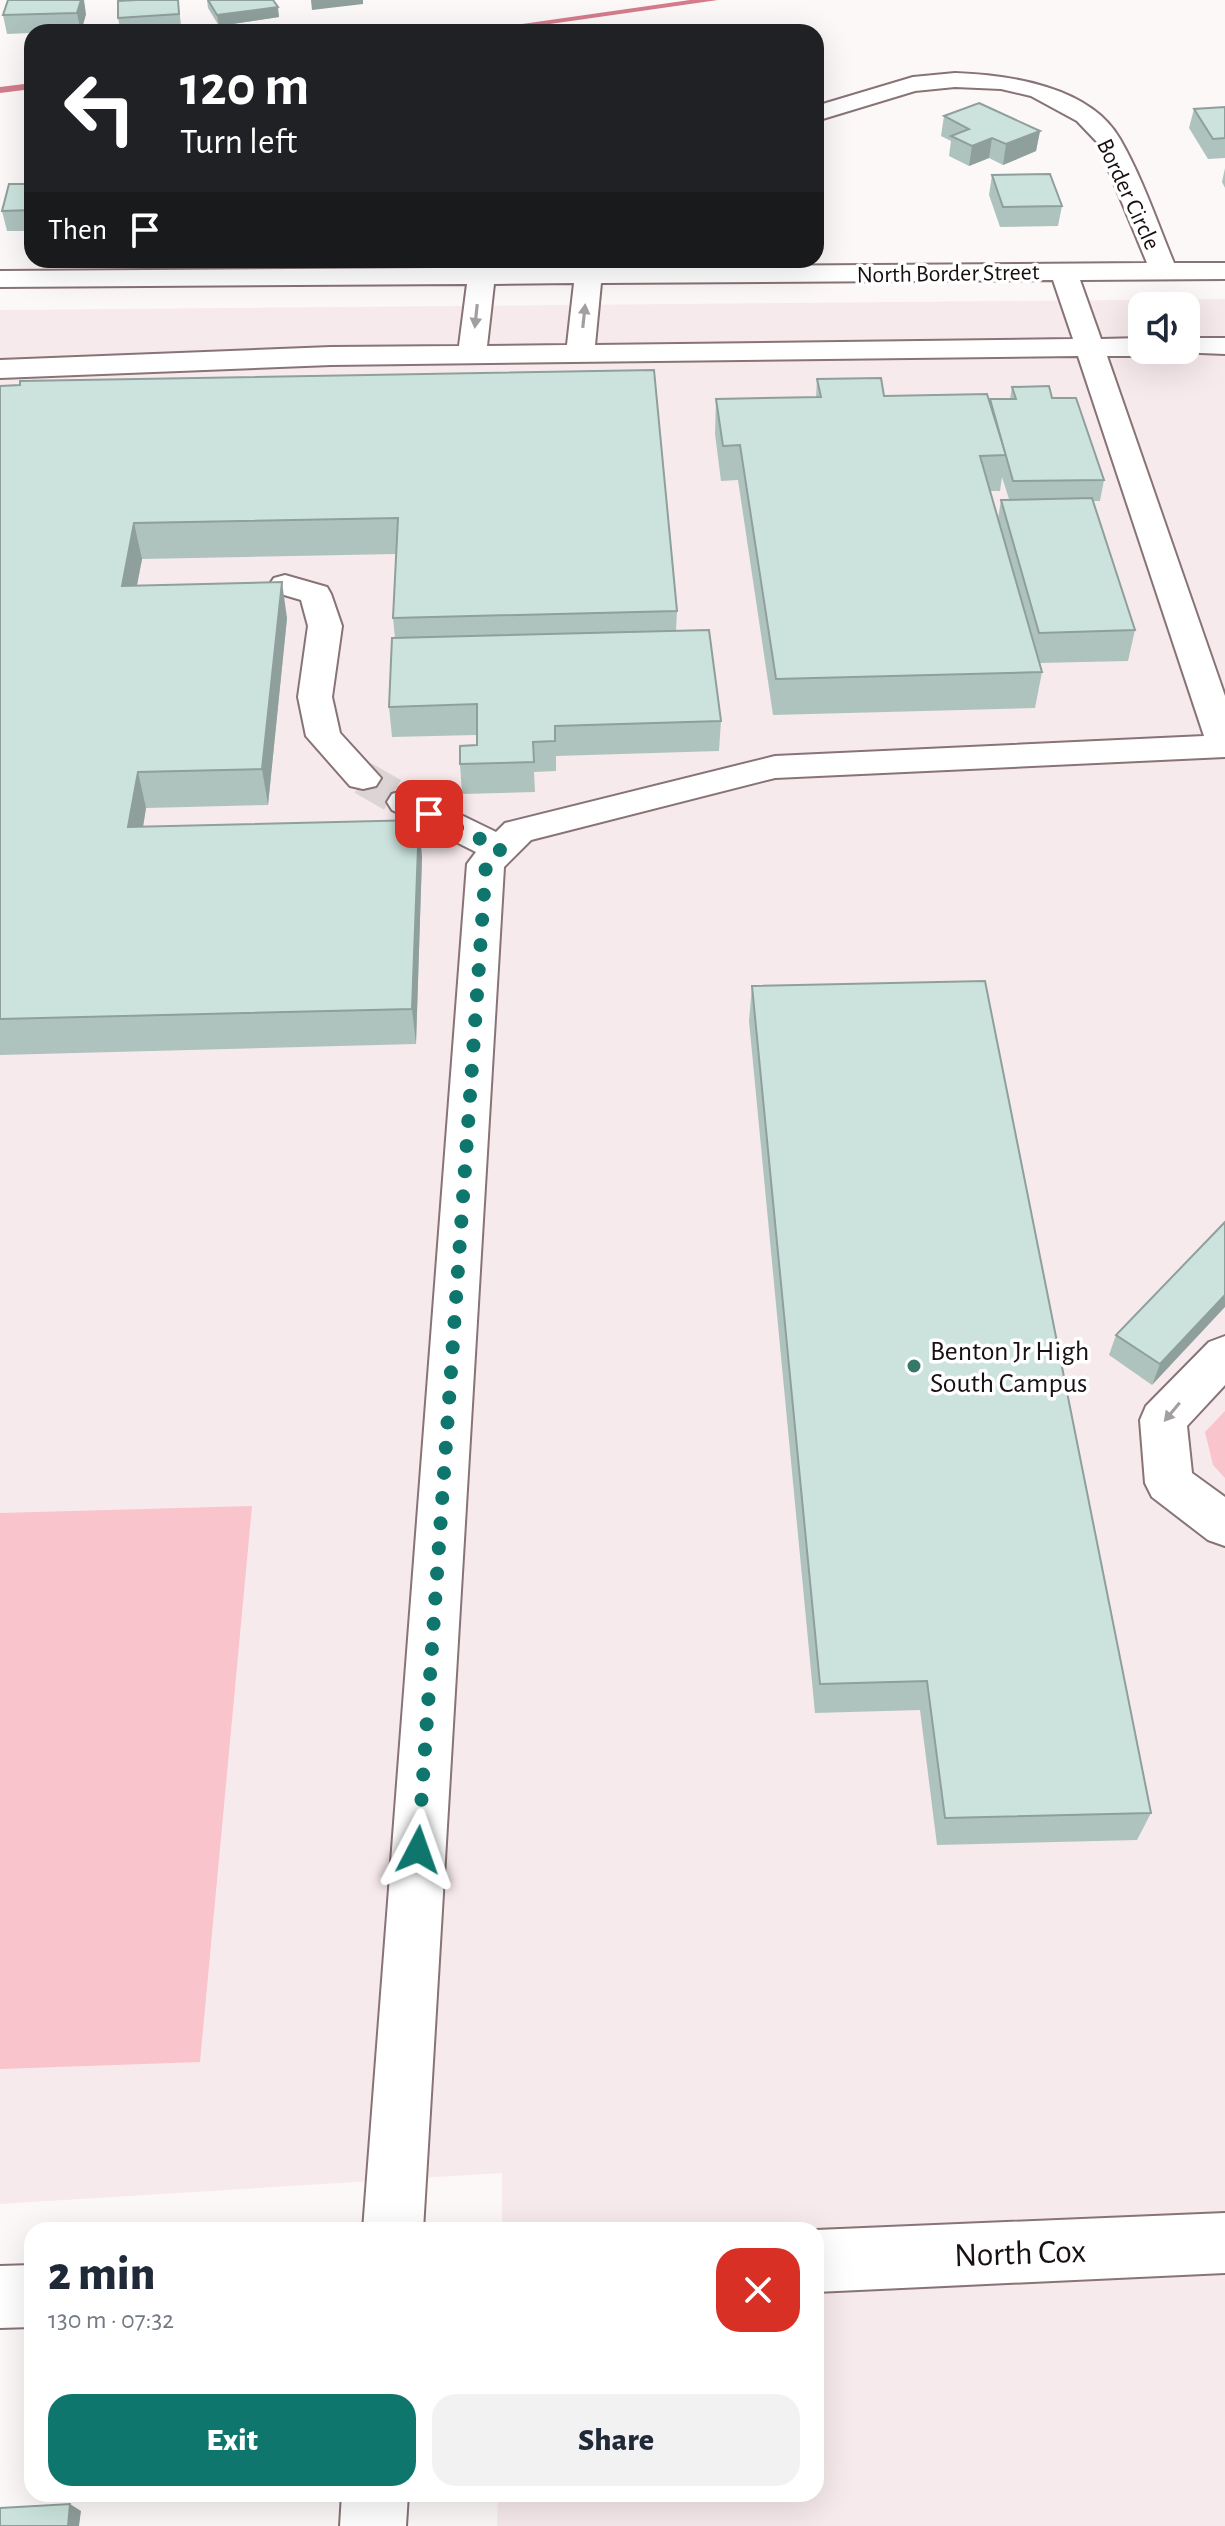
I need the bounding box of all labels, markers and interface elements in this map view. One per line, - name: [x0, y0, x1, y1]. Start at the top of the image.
- icon: left: [48, 56, 152, 160]
- text: 120 m: [180, 59, 309, 115]
- text: Turn left: [180, 124, 297, 160]
- street label: Border Circle: [1092, 135, 1164, 254]
- icon: arrive: [123, 208, 167, 252]
- text: Then: [48, 215, 107, 245]
- street label: North Border Street: [856, 260, 1040, 288]
- map controls: [1128, 292, 1200, 364]
- button: sound: [1128, 292, 1200, 364]
- one-way arrow: [577, 303, 590, 328]
- one-way arrow: [470, 304, 483, 329]
- pin: [395, 780, 463, 848]
- icon: arrive: [407, 792, 451, 836]
- place label: Benton Jr High South Campus: [930, 1338, 1089, 1398]
- marker: Benton Jr High South Campus: [905, 1357, 923, 1375]
- one-way arrow: [1164, 1401, 1181, 1422]
- position arrow: [376, 1808, 460, 1892]
- street label: North Cox: [954, 2235, 1087, 2273]
- button: close: [716, 2248, 800, 2332]
- text: 2 min: [48, 2251, 156, 2299]
- text: 130 m · 07:32: [48, 2307, 174, 2333]
- button: Exit: [48, 2394, 416, 2486]
- button: Share: [432, 2394, 800, 2486]

